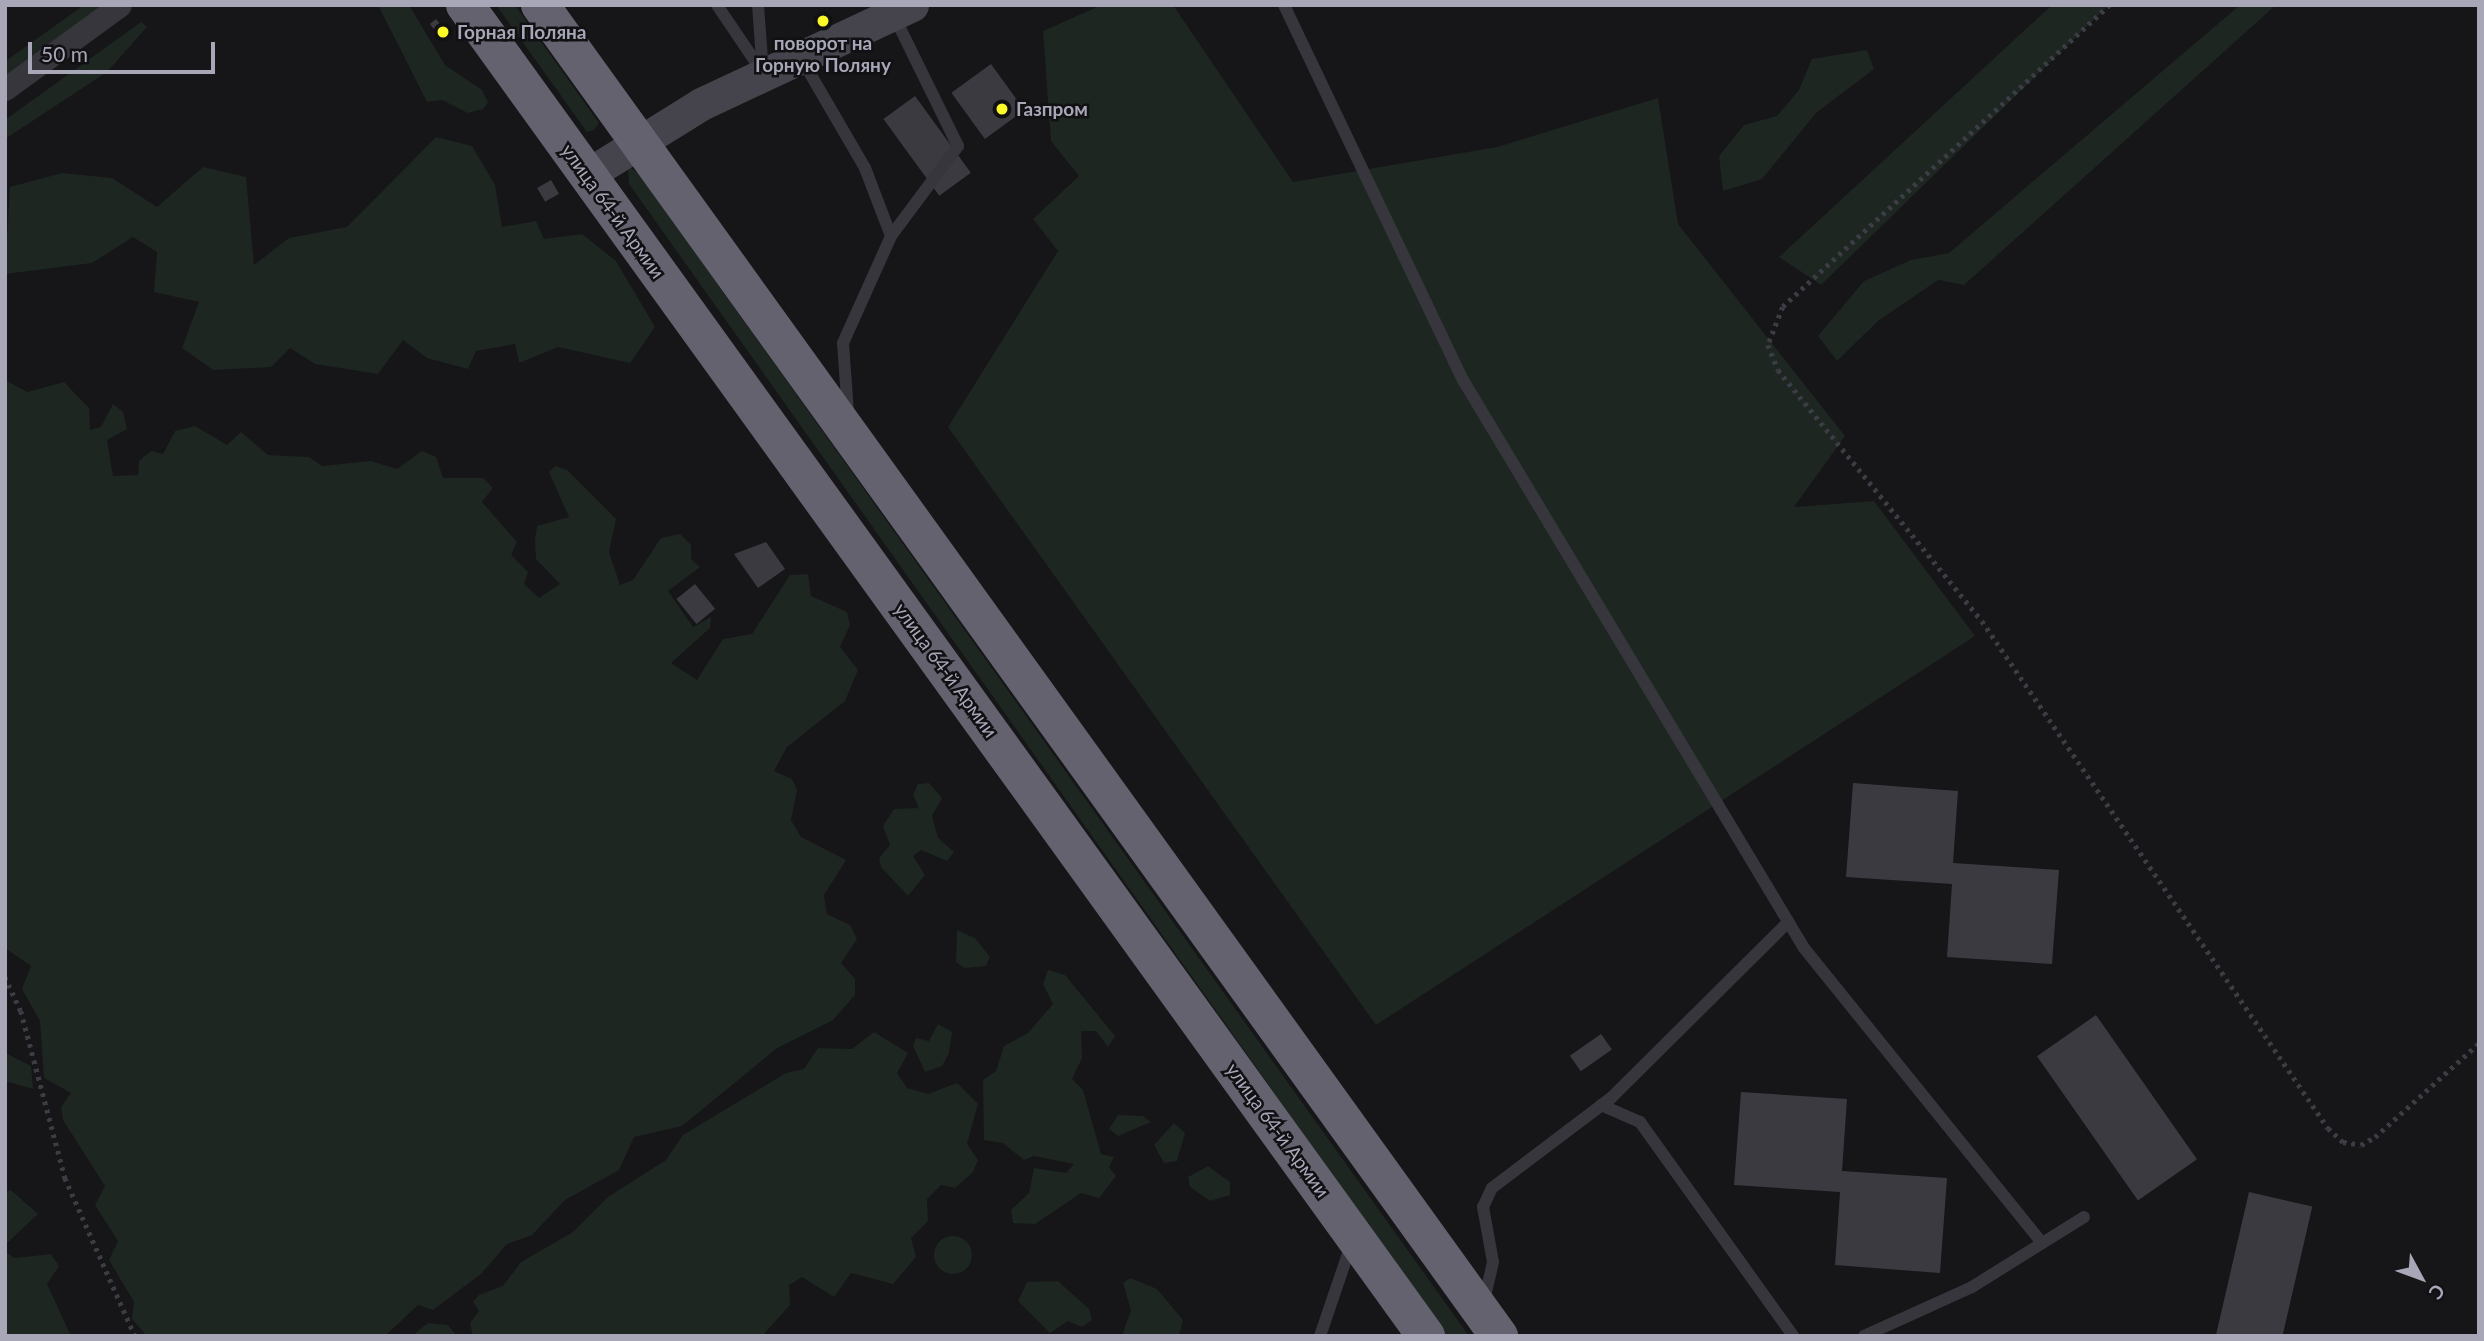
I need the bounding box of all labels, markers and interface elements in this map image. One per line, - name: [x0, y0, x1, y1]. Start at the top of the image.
- marker: поворот на Горную Поляну: [815, 13, 831, 29]
- place label: Горная Поляна: [457, 21, 586, 43]
- marker: Горная Поляна: [435, 24, 451, 40]
- scale bar: [32, 28, 219, 72]
- place label: поворот на Горную Поляну: [755, 32, 891, 76]
- text: 50 m: [41, 41, 88, 66]
- place label: Газпром: [1016, 98, 1088, 120]
- marker: Газпром: [994, 101, 1010, 117]
- street label: улица 64-й Армии: [557, 139, 669, 283]
- street label: улица 64-й Армии: [890, 598, 1002, 742]
- street label: улица 64-й Армии: [1222, 1058, 1334, 1202]
- north arrow: [2386, 1243, 2456, 1313]
- text: С: [2424, 1280, 2450, 1304]

